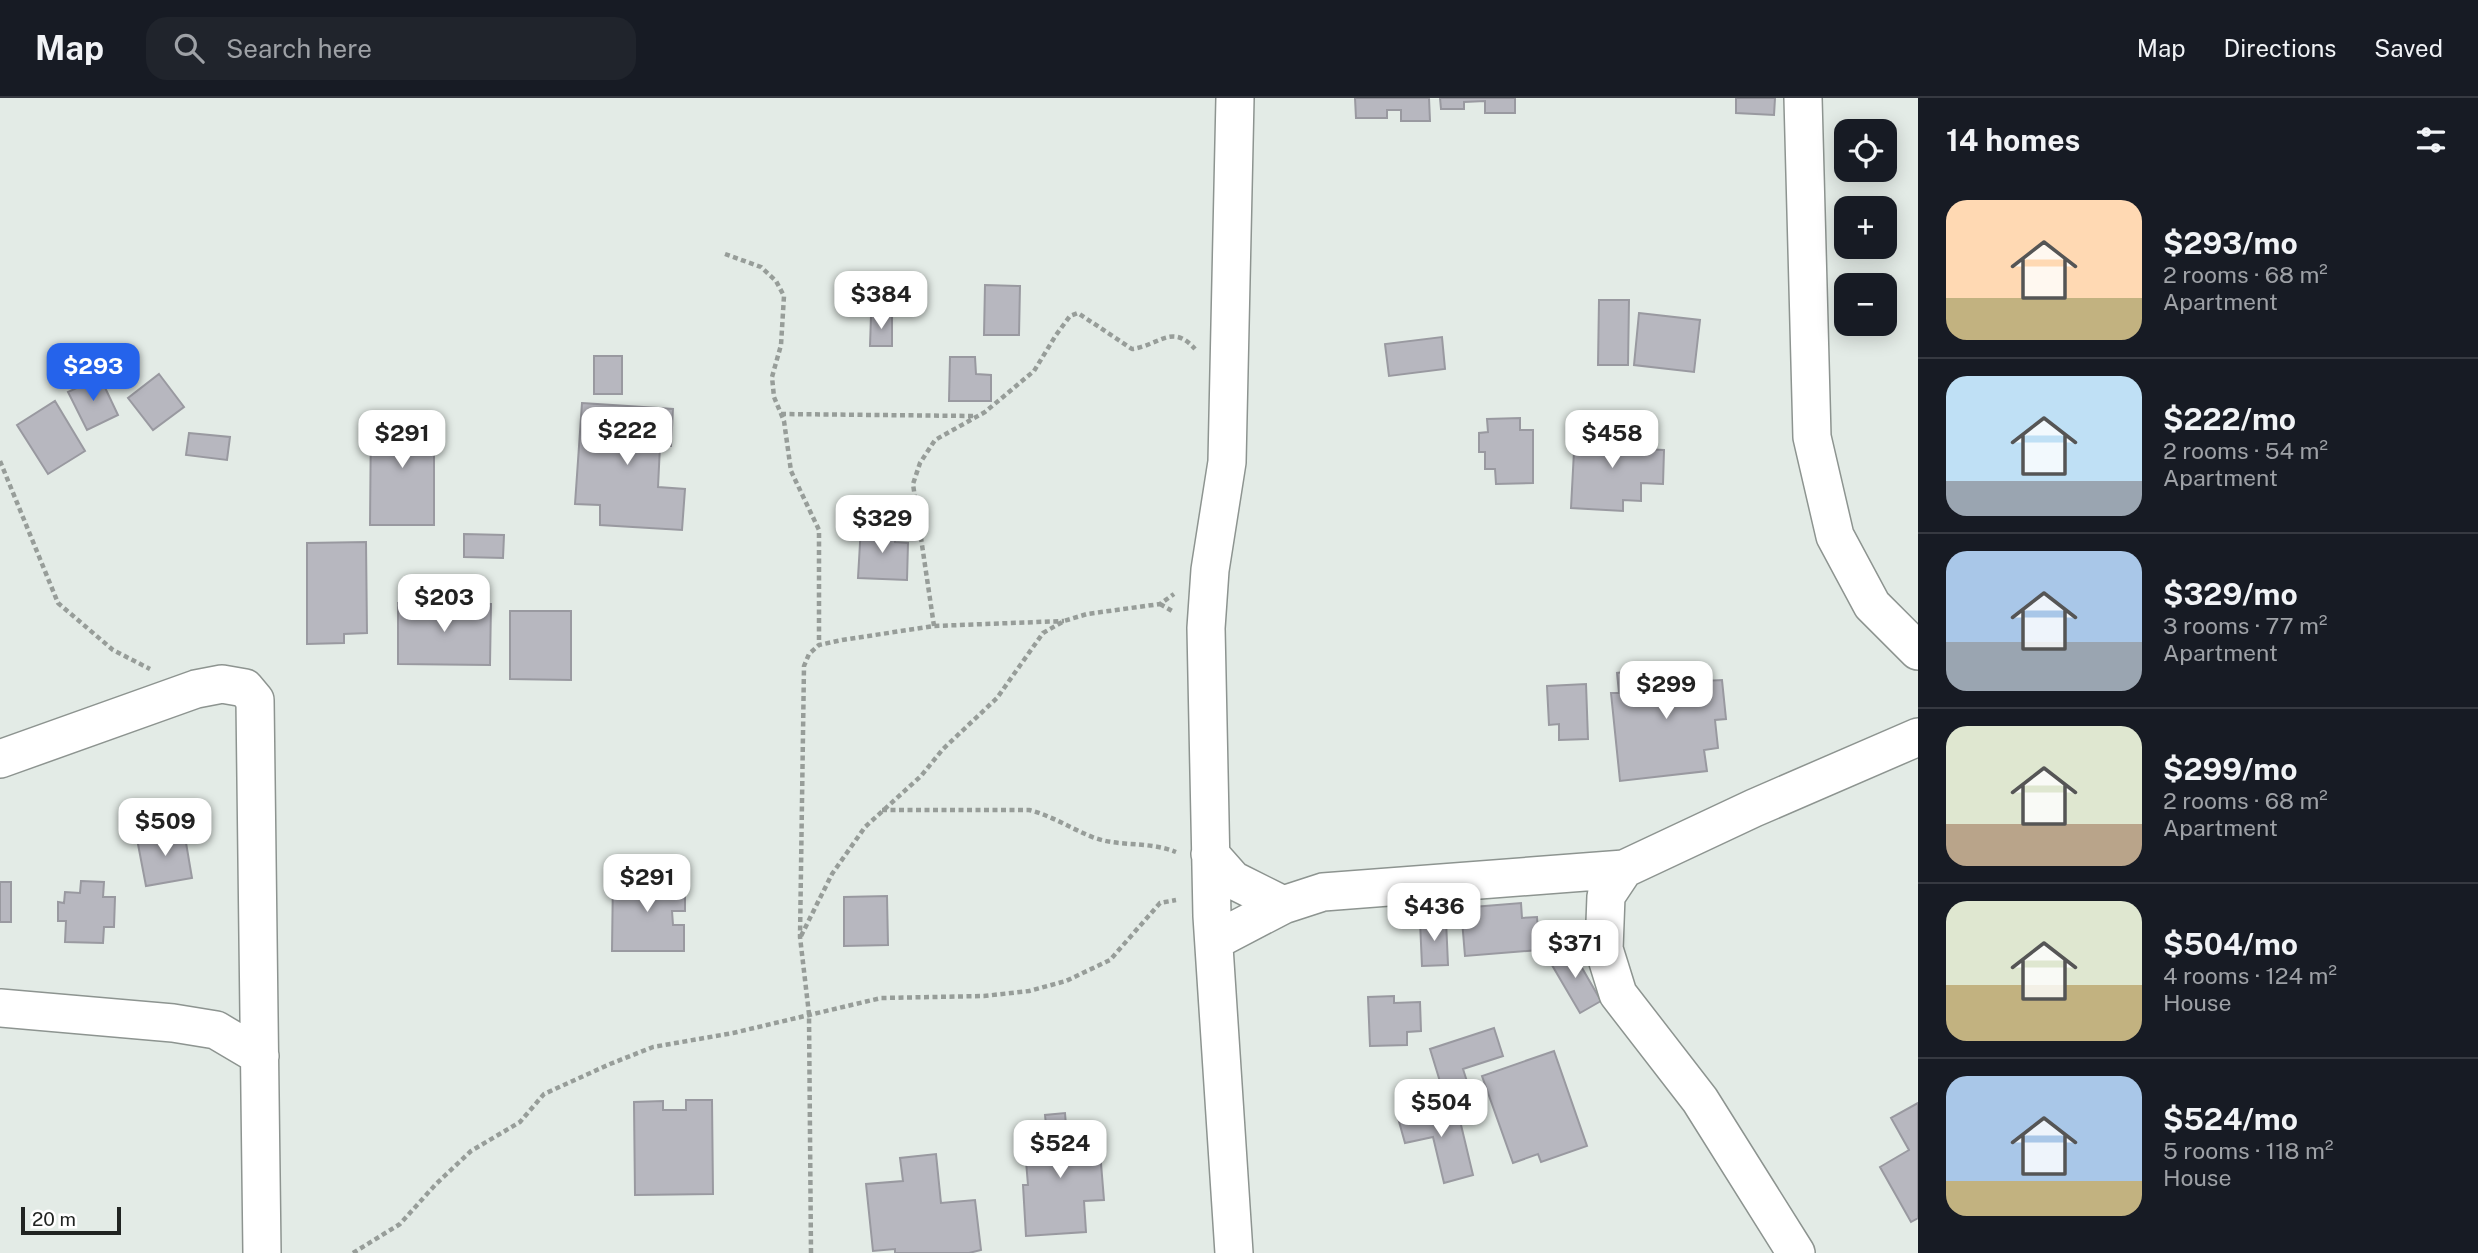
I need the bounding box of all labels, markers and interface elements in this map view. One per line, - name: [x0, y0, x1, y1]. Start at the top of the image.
- search box: [146, 17, 636, 80]
- text: Map: [35, 29, 104, 67]
- icon: search: [170, 29, 208, 67]
- text: Search here: [226, 33, 372, 64]
- text: Map: [2137, 34, 2186, 62]
- text: Directions: [2224, 34, 2336, 62]
- text: Saved: [2374, 34, 2443, 62]
- map controls: [1834, 119, 1897, 336]
- button: locate: [1834, 119, 1897, 182]
- icon: filters: [2412, 121, 2450, 159]
- text: 14 homes: [1946, 122, 2080, 158]
- button: +: [1834, 196, 1897, 259]
- text: $293/mo: [2163, 225, 2298, 261]
- icon: home: [2002, 228, 2086, 312]
- text: 2 rooms · 68 m²: [2163, 261, 2328, 288]
- pin: $384: [840, 272, 922, 331]
- button: −: [1834, 273, 1897, 336]
- text: $384: [850, 280, 912, 307]
- text: Apartment: [2163, 288, 2278, 315]
- pin: $293: [52, 344, 134, 403]
- text: $293: [63, 352, 123, 379]
- text: $222/mo: [2163, 401, 2296, 437]
- icon: home: [2002, 404, 2086, 488]
- pin: $222: [586, 408, 668, 467]
- pin: $291: [361, 410, 443, 470]
- pin: $458: [1571, 410, 1653, 470]
- text: $222: [597, 416, 657, 443]
- text: $291: [374, 419, 430, 446]
- text: $458: [1581, 419, 1643, 446]
- text: 2 rooms · 54 m²: [2163, 437, 2328, 464]
- text: Apartment: [2163, 464, 2278, 491]
- pin: $329: [841, 496, 923, 555]
- text: $329: [852, 504, 912, 531]
- pin: $203: [403, 574, 485, 634]
- text: $329/mo: [2163, 576, 2298, 612]
- icon: home: [2002, 579, 2086, 663]
- text: $203: [414, 583, 474, 610]
- text: 3 rooms · 77 m²: [2163, 612, 2327, 639]
- text: Apartment: [2163, 639, 2278, 666]
- pin: $299: [1625, 662, 1707, 721]
- text: $299: [1636, 670, 1696, 697]
- text: $299/mo: [2163, 751, 2297, 787]
- icon: home: [2002, 754, 2086, 838]
- text: 2 rooms · 68 m²: [2163, 787, 2328, 814]
- pin: $509: [124, 798, 206, 858]
- text: $509: [134, 807, 196, 834]
- text: Apartment: [2163, 814, 2278, 841]
- pin: $291: [606, 854, 688, 914]
- text: $291: [619, 863, 675, 890]
- pin: $436: [1393, 884, 1475, 943]
- text: $436: [1403, 892, 1465, 919]
- pin: $371: [1534, 920, 1616, 980]
- text: $504/mo: [2163, 926, 2298, 962]
- text: $371: [1547, 929, 1603, 956]
- icon: home: [2002, 929, 2086, 1013]
- text: 4 rooms · 124 m²: [2163, 962, 2337, 989]
- text: House: [2163, 989, 2231, 1016]
- pin: $504: [1400, 1080, 1482, 1139]
- text: $504: [1410, 1088, 1472, 1115]
- text: $524/mo: [2163, 1101, 2298, 1137]
- icon: home: [2002, 1104, 2086, 1188]
- pin: $524: [1019, 1121, 1101, 1180]
- text: $524: [1030, 1129, 1090, 1156]
- text: 5 rooms · 118 m²: [2163, 1137, 2333, 1164]
- text: House: [2163, 1164, 2231, 1191]
- scale bar: [21, 1204, 121, 1236]
- text: 20 m: [32, 1208, 76, 1230]

